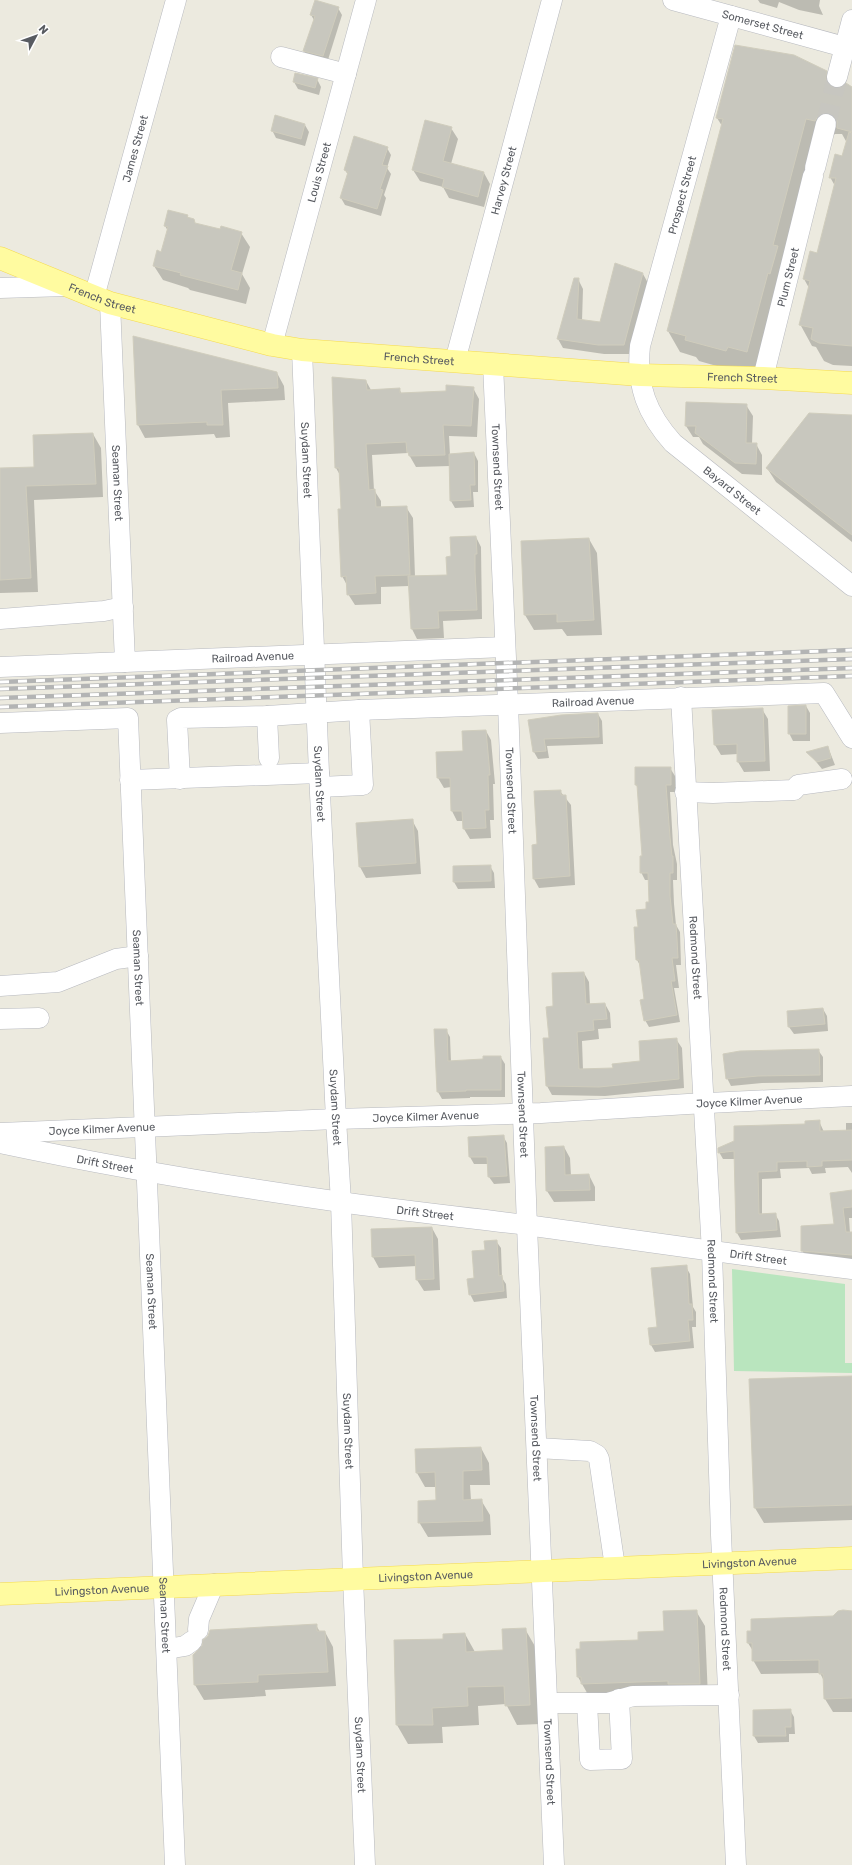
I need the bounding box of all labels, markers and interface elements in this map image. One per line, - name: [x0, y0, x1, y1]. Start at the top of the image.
- street label: Somerset Street: [720, 8, 805, 43]
- north arrow: [16, 16, 56, 56]
- text: N: [36, 23, 51, 37]
- street label: James Street: [120, 113, 151, 184]
- street label: Louis Street: [305, 140, 334, 204]
- street label: Harvey Street: [489, 144, 520, 216]
- street label: Prospect Street: [666, 154, 699, 236]
- street label: Plum Street: [775, 245, 802, 308]
- street label: French Street: [67, 281, 138, 317]
- street label: French Street: [383, 350, 455, 368]
- street label: French Street: [707, 371, 779, 386]
- street label: Suydam Street: [298, 422, 314, 499]
- street label: Townsend Street: [489, 423, 505, 511]
- street label: Seaman Street: [109, 445, 125, 522]
- street label: Bayard Street: [700, 464, 764, 518]
- street label: Railroad Avenue: [211, 649, 294, 666]
- street label: Railroad Avenue: [552, 694, 635, 710]
- street label: Suydam Street: [311, 745, 327, 823]
- street label: Townsend Street: [503, 747, 519, 835]
- street label: Redmond Street: [686, 915, 704, 1000]
- street label: Seaman Street: [130, 929, 146, 1007]
- street label: Suydam Street: [327, 1069, 344, 1146]
- street label: Townsend Street: [514, 1071, 531, 1159]
- street label: Joyce Kilmer Avenue: [696, 1092, 803, 1111]
- street label: Joyce Kilmer Avenue: [372, 1109, 479, 1125]
- street label: Joyce Kilmer Avenue: [48, 1121, 156, 1138]
- street label: Drift Street: [75, 1153, 135, 1176]
- street label: Drift Street: [396, 1204, 455, 1223]
- street label: Redmond Street: [704, 1239, 720, 1324]
- street label: Drift Street: [729, 1247, 788, 1268]
- street label: Seaman Street: [143, 1253, 159, 1330]
- street label: Suydam Street: [340, 1393, 356, 1470]
- street label: Townsend Street: [527, 1395, 544, 1482]
- street label: Livingston Avenue: [702, 1554, 797, 1571]
- street label: Livingston Avenue: [378, 1568, 473, 1585]
- street label: Seaman Street: [156, 1577, 172, 1654]
- street label: Livingston Avenue: [54, 1582, 150, 1599]
- street label: Redmond Street: [716, 1587, 733, 1672]
- street label: Suydam Street: [352, 1716, 368, 1794]
- street label: Townsend Street: [541, 1718, 557, 1806]

